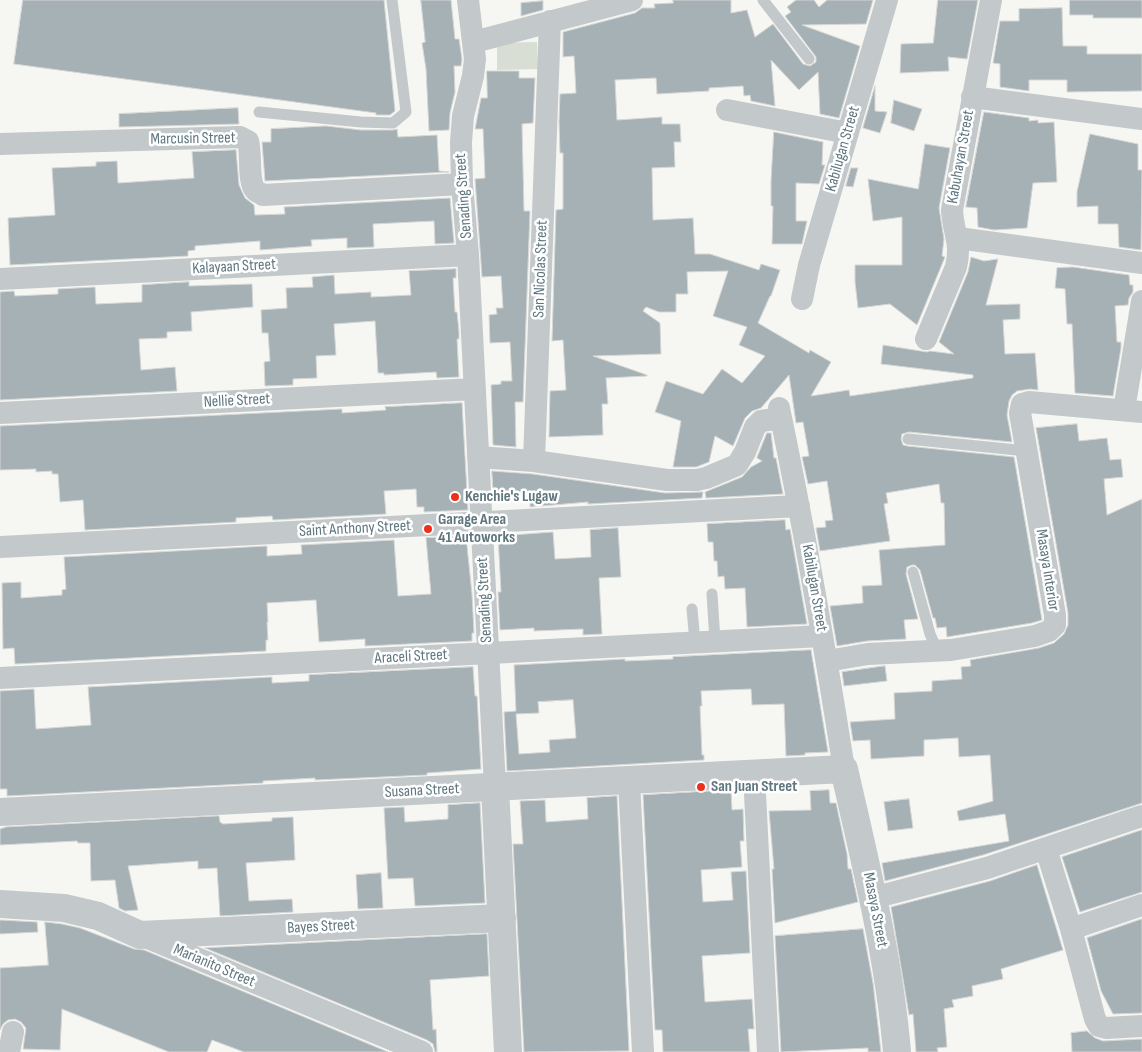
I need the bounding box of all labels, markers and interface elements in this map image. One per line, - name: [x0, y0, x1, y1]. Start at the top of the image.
- street label: Kabilugan Street: [822, 104, 864, 194]
- street label: Kabuhayan Street: [943, 109, 979, 205]
- street label: Marcusin Street: [150, 129, 236, 149]
- street label: Senading Street: [451, 153, 477, 239]
- street label: San Nicolas Street: [530, 220, 552, 318]
- street label: Kalayaan Street: [192, 255, 276, 279]
- street label: Nellie Street: [203, 390, 271, 412]
- place label: Kenchie's Lugaw: [465, 487, 558, 507]
- marker: Kenchie's Lugaw: [449, 491, 461, 503]
- place label: Garage Area 41 Autoworks: [438, 510, 515, 548]
- street label: Saint Anthony Street: [299, 516, 411, 542]
- marker: Garage Area 41 Autoworks: [422, 523, 434, 535]
- street label: Masaya Interior: [1031, 528, 1063, 612]
- street label: Kabilugan Street: [797, 543, 831, 633]
- street label: Senading Street: [473, 557, 497, 643]
- street label: Araceli Street: [374, 646, 448, 668]
- place label: San Juan Street: [711, 777, 797, 797]
- street label: Susana Street: [384, 779, 460, 803]
- marker: San Juan Street: [695, 781, 707, 793]
- street label: Masaya Street: [858, 871, 892, 949]
- street label: Bayes Street: [287, 916, 355, 938]
- street label: Marianito Street: [170, 940, 258, 992]

